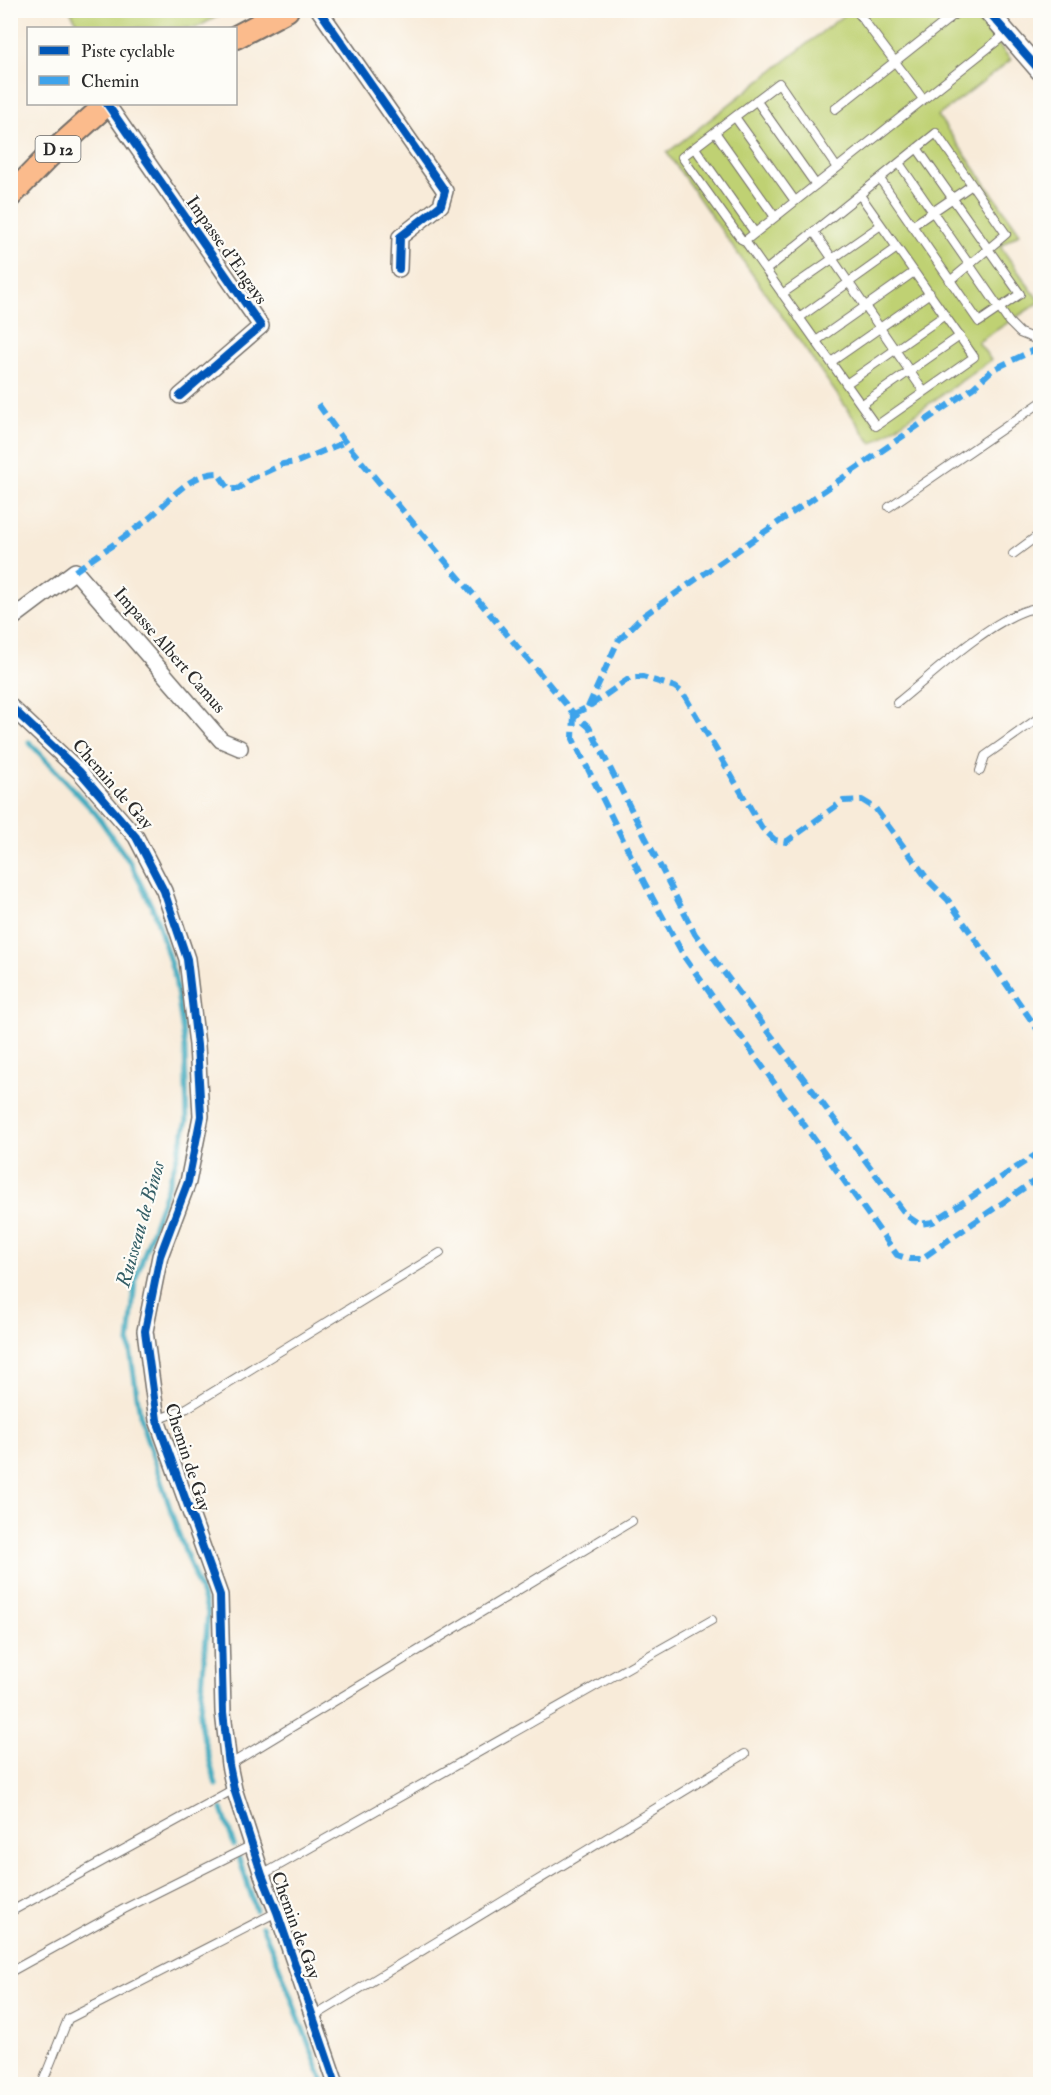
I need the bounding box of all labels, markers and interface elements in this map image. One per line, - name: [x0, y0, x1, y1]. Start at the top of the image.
- legend: [27, 27, 237, 105]
- text: Piste cyclable: [81, 40, 175, 63]
- text: Chemin: [81, 70, 139, 93]
- road number: D 12: [36, 136, 80, 162]
- street label: Impasse d'Engays: [181, 192, 272, 309]
- street label: Impasse Albert Camus: [109, 582, 231, 718]
- street label: Chemin de Gay: [67, 734, 159, 835]
- water label: Ruisseau de Binos: [110, 1158, 171, 1291]
- street label: Chemin de Gay: [159, 1400, 216, 1515]
- street label: Chemin de Gay: [265, 1868, 326, 1983]

